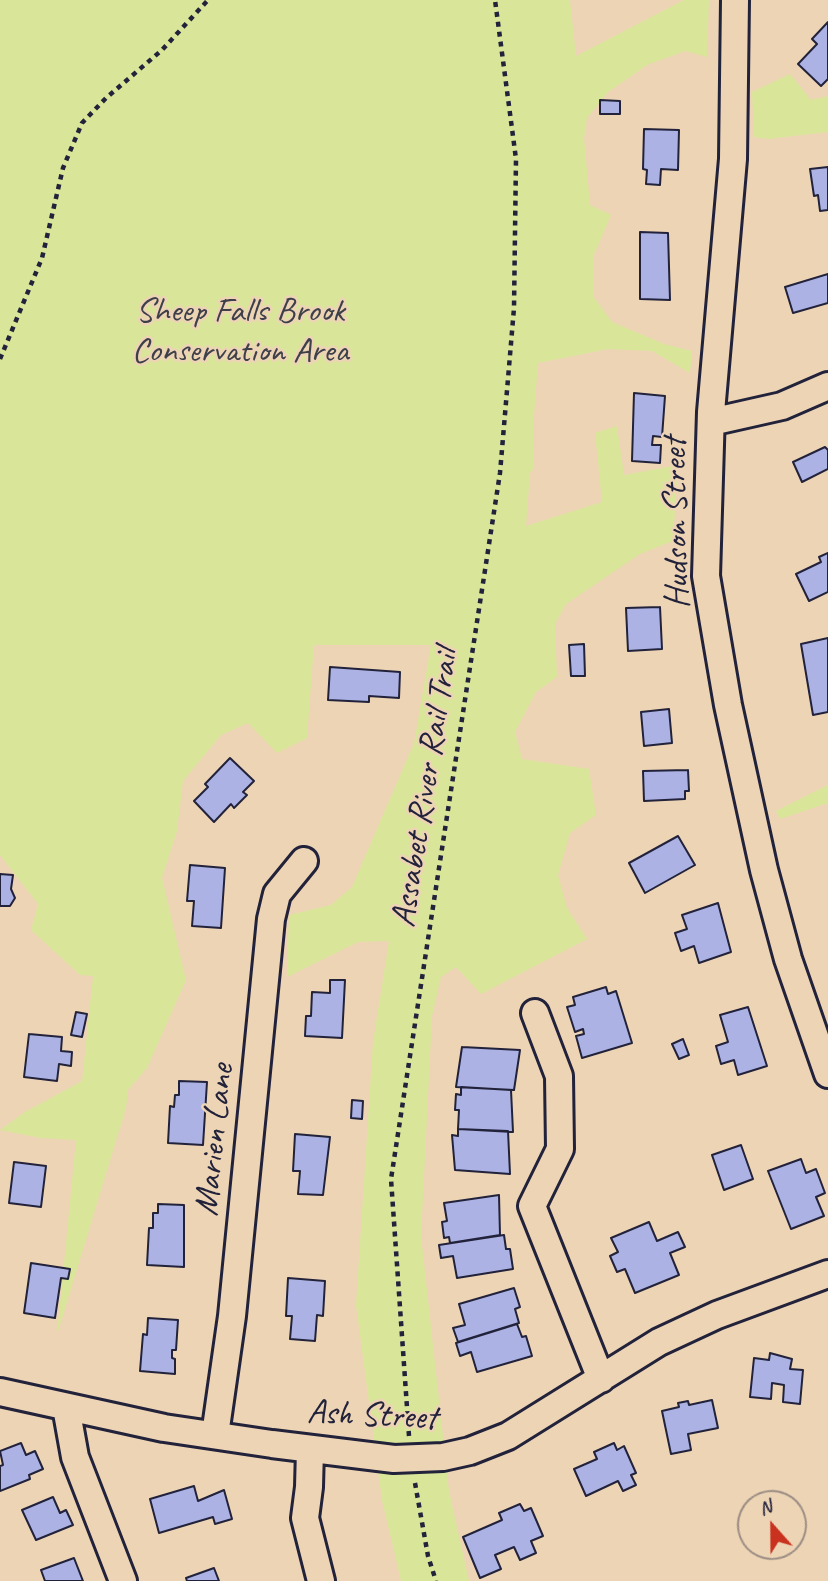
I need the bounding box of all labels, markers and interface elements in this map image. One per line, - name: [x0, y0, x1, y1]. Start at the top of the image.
- park label: Sheep Falls Brook Conservation Area: [132, 291, 348, 373]
- street label: Hudson Street: [655, 437, 699, 609]
- street label: Assabet River Rail Trail: [383, 646, 469, 930]
- street label: Marien Lane: [186, 1062, 244, 1218]
- street label: Ash Street: [306, 1392, 438, 1440]
- north arrow: [737, 1490, 807, 1560]
- text: N: [755, 1494, 775, 1521]

